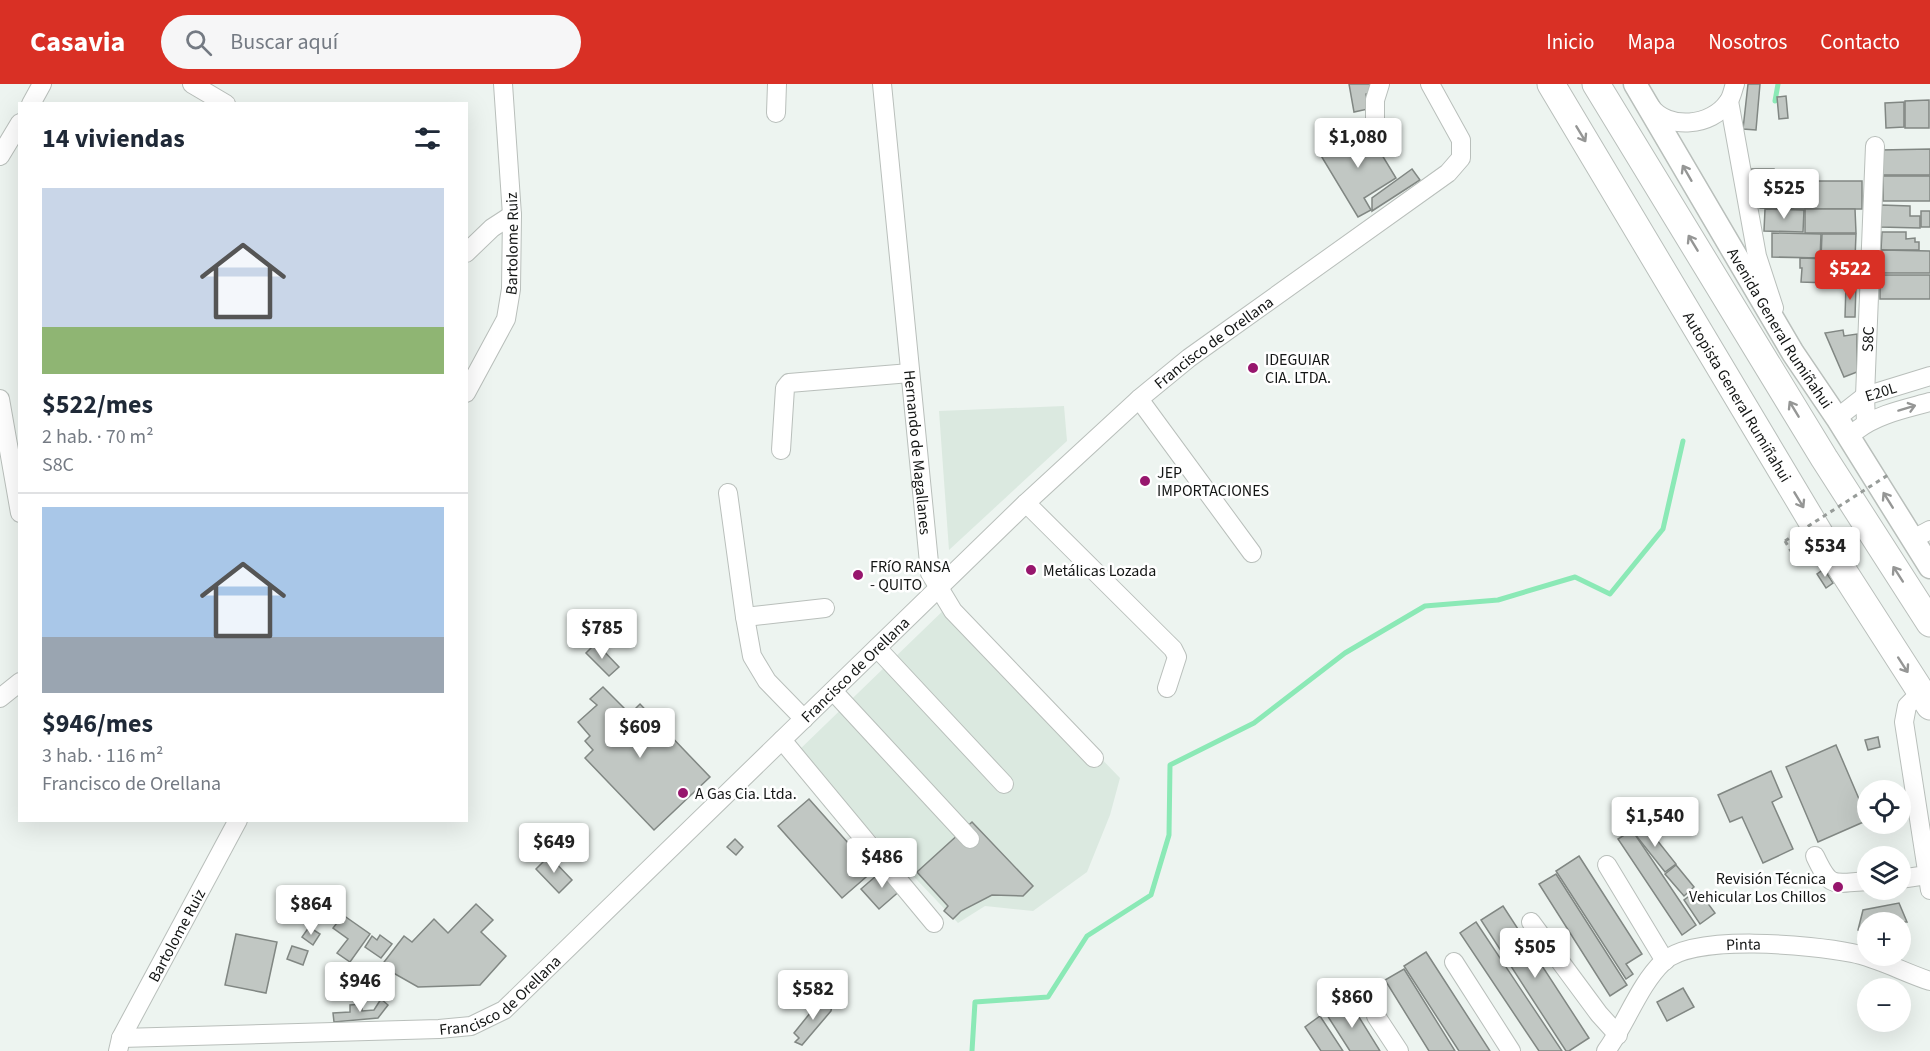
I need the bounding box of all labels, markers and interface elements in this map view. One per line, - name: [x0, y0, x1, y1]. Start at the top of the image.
- search box: [161, 15, 581, 69]
- text: Casavia: [30, 22, 125, 62]
- icon: search: [182, 26, 215, 59]
- text: Buscar aquí: [230, 26, 338, 58]
- text: Inicio: [1546, 27, 1594, 57]
- text: Mapa: [1627, 27, 1675, 57]
- text: Nosotros: [1708, 27, 1787, 57]
- text: Contacto: [1820, 27, 1900, 57]
- pin: $1,080: [1309, 118, 1407, 169]
- text: 14 viviendas: [42, 120, 185, 157]
- icon: filters: [411, 122, 444, 155]
- text: $1,080: [1329, 123, 1387, 151]
- one-way arrow: [1575, 125, 1587, 142]
- one-way arrow: [1681, 164, 1692, 182]
- pin: $525: [1748, 169, 1820, 220]
- text: $525: [1763, 174, 1805, 202]
- street label: Bartolome Ruiz: [500, 191, 524, 297]
- icon: home: [189, 227, 297, 335]
- one-way arrow: [1686, 235, 1698, 252]
- street label: Avenida General Rumiñahui: [1722, 244, 1837, 413]
- pin: $522: [1814, 250, 1886, 301]
- text: $522: [1829, 255, 1871, 283]
- street label: Francisco de Orellana: [1150, 291, 1278, 394]
- street label: Autopista General Rumiñahui: [1677, 308, 1796, 486]
- street label: S8C: [1857, 326, 1880, 352]
- place label: IDEGUIAR CIA. LTDA.: [1265, 349, 1331, 389]
- marker: IDEGUIAR CIA. LTDA.: [1246, 361, 1260, 375]
- street label: Hernando de Magallanes: [898, 369, 936, 536]
- street label: E20L: [1862, 377, 1900, 407]
- text: $522/mes: [42, 386, 153, 423]
- one-way arrow: [1788, 401, 1800, 418]
- one-way arrow: [1897, 402, 1916, 413]
- text: 2 hab. · 70 m²: [42, 423, 154, 451]
- text: S8C: [42, 451, 74, 479]
- place label: JEP IMPORTACIONES: [1157, 462, 1269, 502]
- marker: JEP IMPORTACIONES: [1138, 474, 1152, 488]
- one-way arrow: [1794, 491, 1806, 508]
- one-way arrow: [1882, 491, 1895, 508]
- pin: $534: [1789, 527, 1861, 578]
- text: $534: [1804, 532, 1846, 560]
- icon: home: [189, 546, 297, 654]
- place label: FRíO RANSA - QUITO: [870, 556, 950, 596]
- place label: Metálicas Lozada: [1043, 560, 1156, 582]
- marker: Metálicas Lozada: [1024, 563, 1038, 577]
- one-way arrow: [1892, 566, 1904, 583]
- marker: FRíO RANSA - QUITO: [851, 568, 865, 582]
- pin: $785: [566, 609, 638, 660]
- street label: Francisco de Orellana: [796, 612, 915, 728]
- text: $785: [581, 614, 623, 642]
- one-way arrow: [1897, 656, 1910, 673]
- text: $946/mes: [42, 705, 153, 742]
- pin: $609: [604, 708, 676, 759]
- text: $609: [619, 713, 661, 741]
- text: 3 hab. · 116 m²: [42, 742, 163, 770]
- text: Francisco de Orellana: [42, 770, 221, 798]
- map controls: [1857, 780, 1911, 1032]
- button: locate: [1857, 780, 1911, 834]
- place label: A Gas Cia. Ltda.: [695, 783, 797, 805]
- marker: A Gas Cia. Ltda.: [676, 786, 690, 800]
- pin: $1,540: [1606, 797, 1704, 848]
- text: $1,540: [1626, 802, 1684, 830]
- pin: $649: [518, 823, 590, 874]
- text: $649: [533, 828, 575, 856]
- pin: $486: [846, 838, 918, 889]
- text: $486: [861, 843, 903, 871]
- button: layers: [1857, 846, 1911, 900]
- place label: Revisión Técnica Vehicular Los Chillos: [1689, 868, 1826, 908]
- marker: Revisión Técnica Vehicular Los Chillos: [1831, 880, 1845, 894]
- street label: Bartolome Ruiz: [143, 885, 211, 986]
- pin: $864: [275, 885, 347, 936]
- text: $864: [290, 890, 332, 918]
- button: +: [1857, 912, 1911, 966]
- pin: $505: [1499, 928, 1571, 979]
- text: $505: [1514, 933, 1556, 961]
- street label: Pinta: [1725, 934, 1761, 956]
- street label: Francisco de Orellana: [438, 951, 566, 1041]
- pin: $946: [324, 962, 396, 1013]
- text: $946: [339, 967, 381, 995]
- pin: $582: [777, 970, 849, 1021]
- text: $582: [792, 975, 834, 1003]
- pin: $860: [1316, 978, 1388, 1029]
- button: −: [1857, 978, 1911, 1032]
- text: $860: [1331, 983, 1373, 1011]

